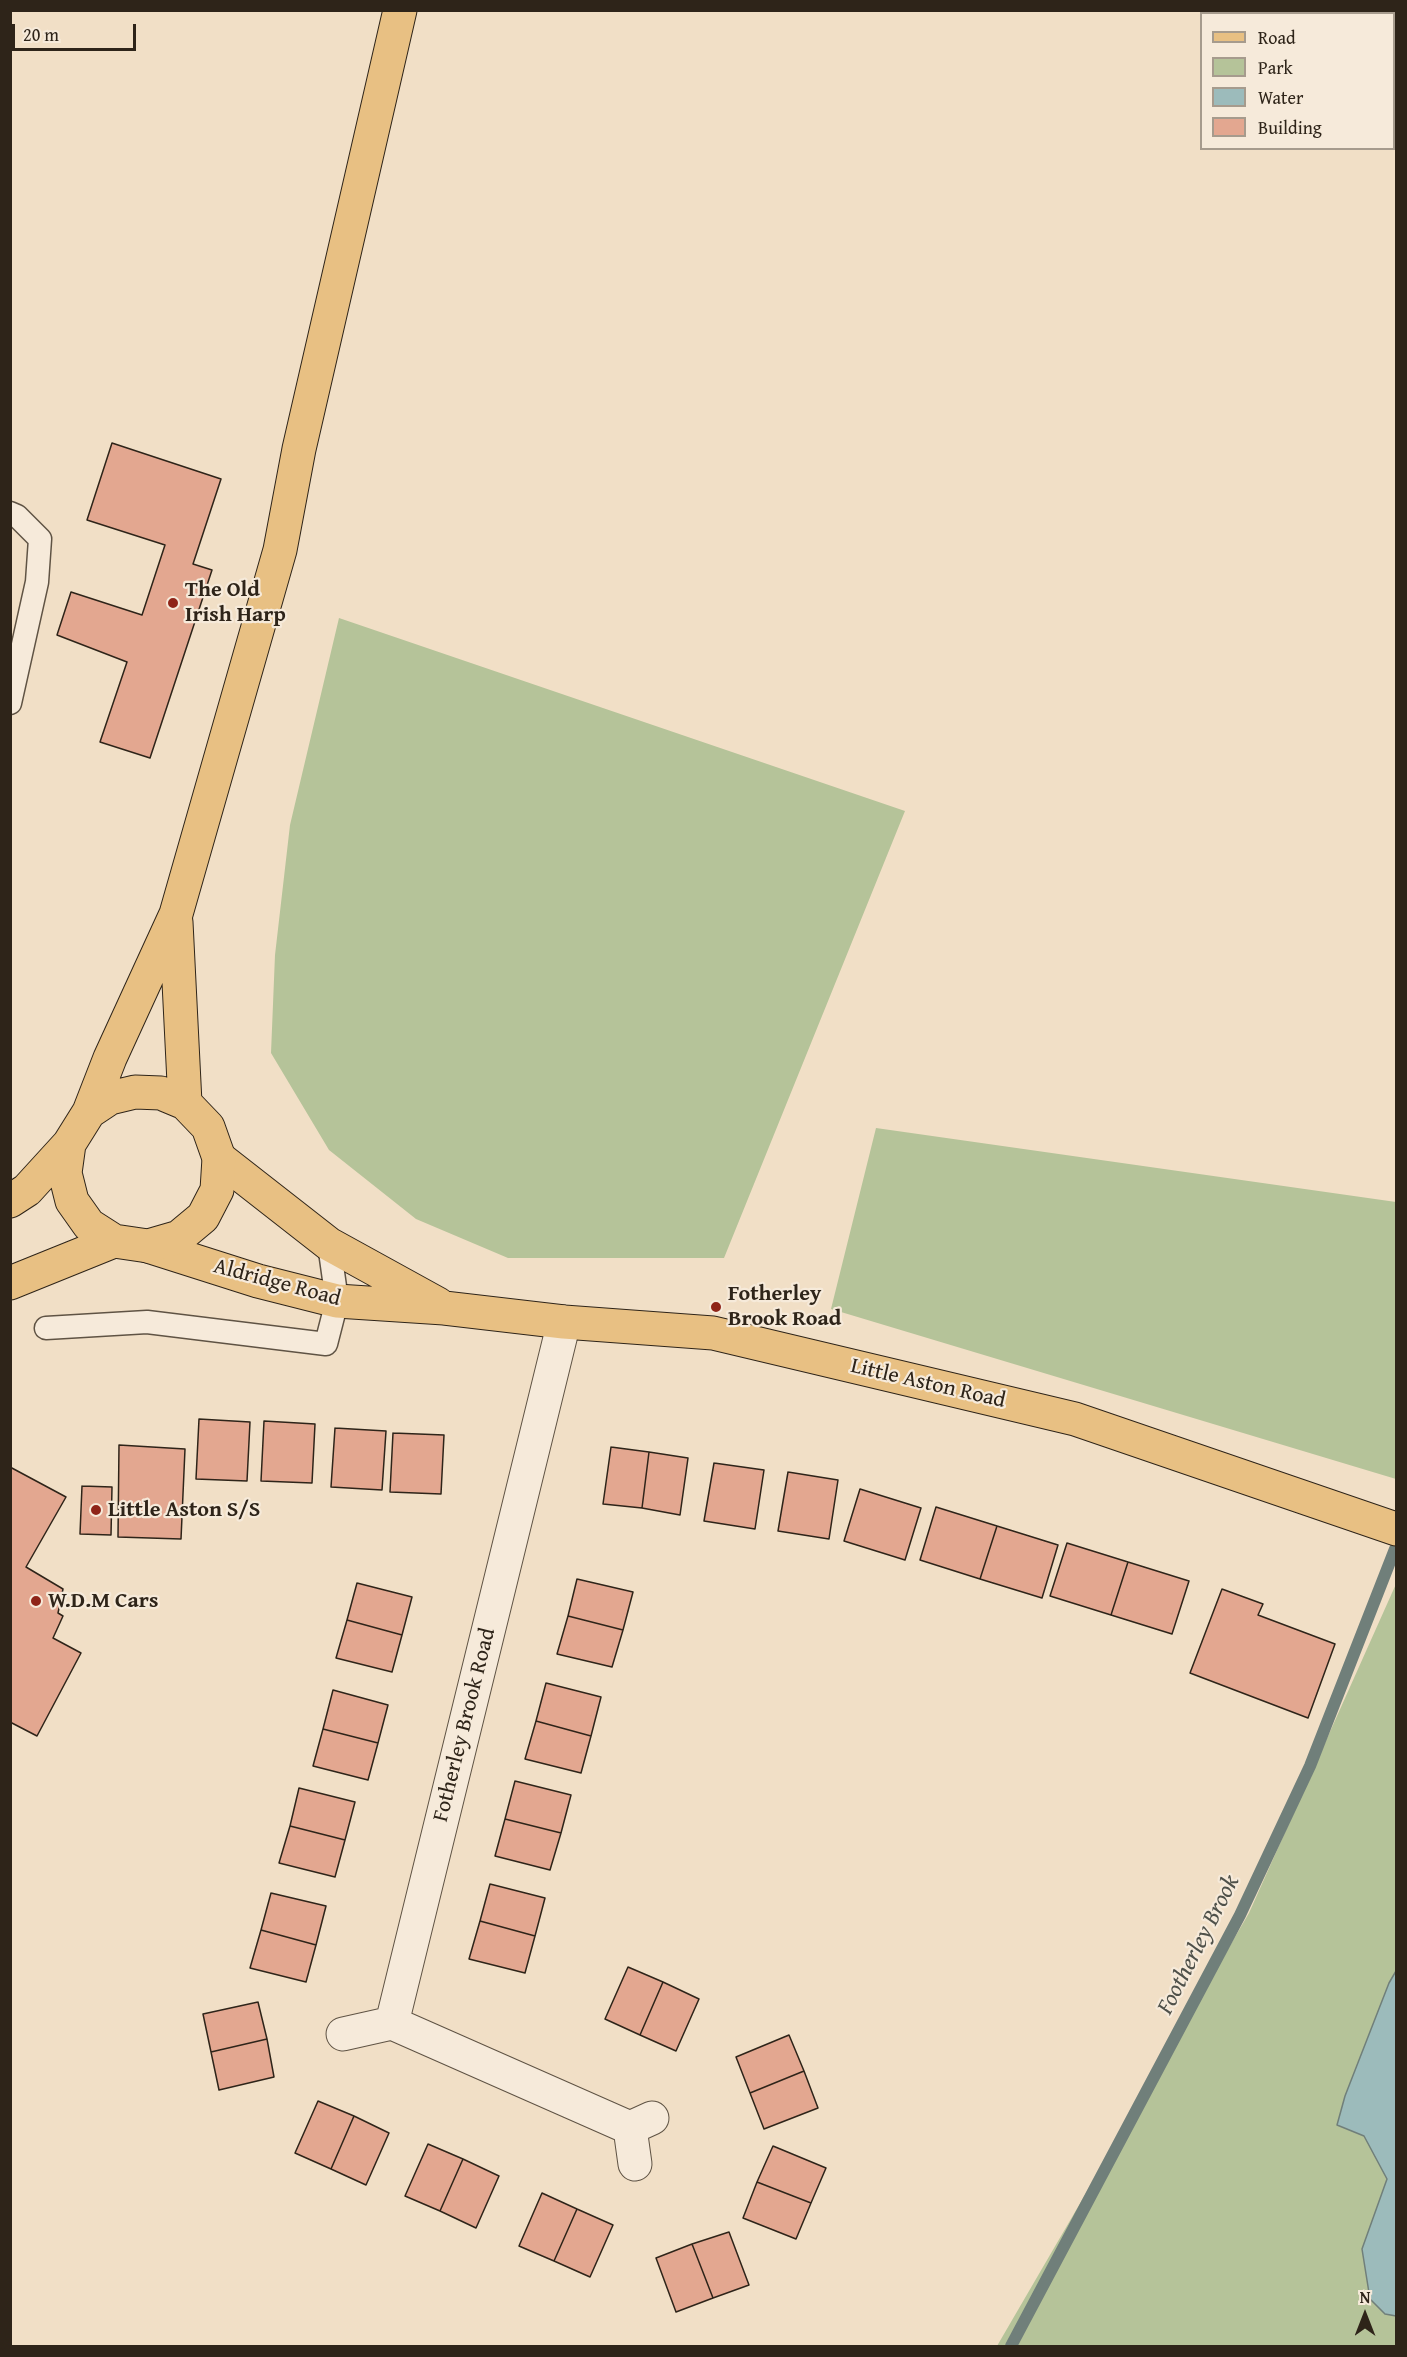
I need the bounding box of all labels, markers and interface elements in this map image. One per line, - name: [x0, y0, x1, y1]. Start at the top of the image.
- scale bar: [15, 12, 140, 50]
- legend: [1200, 12, 1395, 150]
- text: 20 m: [23, 21, 59, 48]
- text: Road: [1258, 24, 1296, 51]
- text: Park: [1258, 54, 1293, 81]
- text: Water: [1258, 84, 1303, 111]
- text: Building: [1258, 114, 1322, 141]
- place label: The Old Irish Harp: [185, 577, 286, 628]
- marker: The Old Irish Harp: [166, 596, 180, 610]
- street label: Aldridge Road: [211, 1253, 343, 1313]
- place label: Fotherley Brook Road: [728, 1281, 841, 1332]
- marker: Fotherley Brook Road: [709, 1300, 723, 1314]
- street label: Little Aston Road: [848, 1353, 1008, 1415]
- place label: Little Aston S/S: [108, 1497, 260, 1523]
- marker: Little Aston S/S: [89, 1503, 103, 1517]
- place label: W.D.M Cars: [48, 1588, 158, 1614]
- marker: W.D.M Cars: [29, 1594, 43, 1608]
- street label: Fotherley Brook Road: [428, 1625, 502, 1825]
- water label: Footherley Brook: [1152, 1870, 1246, 2020]
- north arrow: [1335, 2285, 1395, 2345]
- text: N: [1360, 2285, 1370, 2309]

